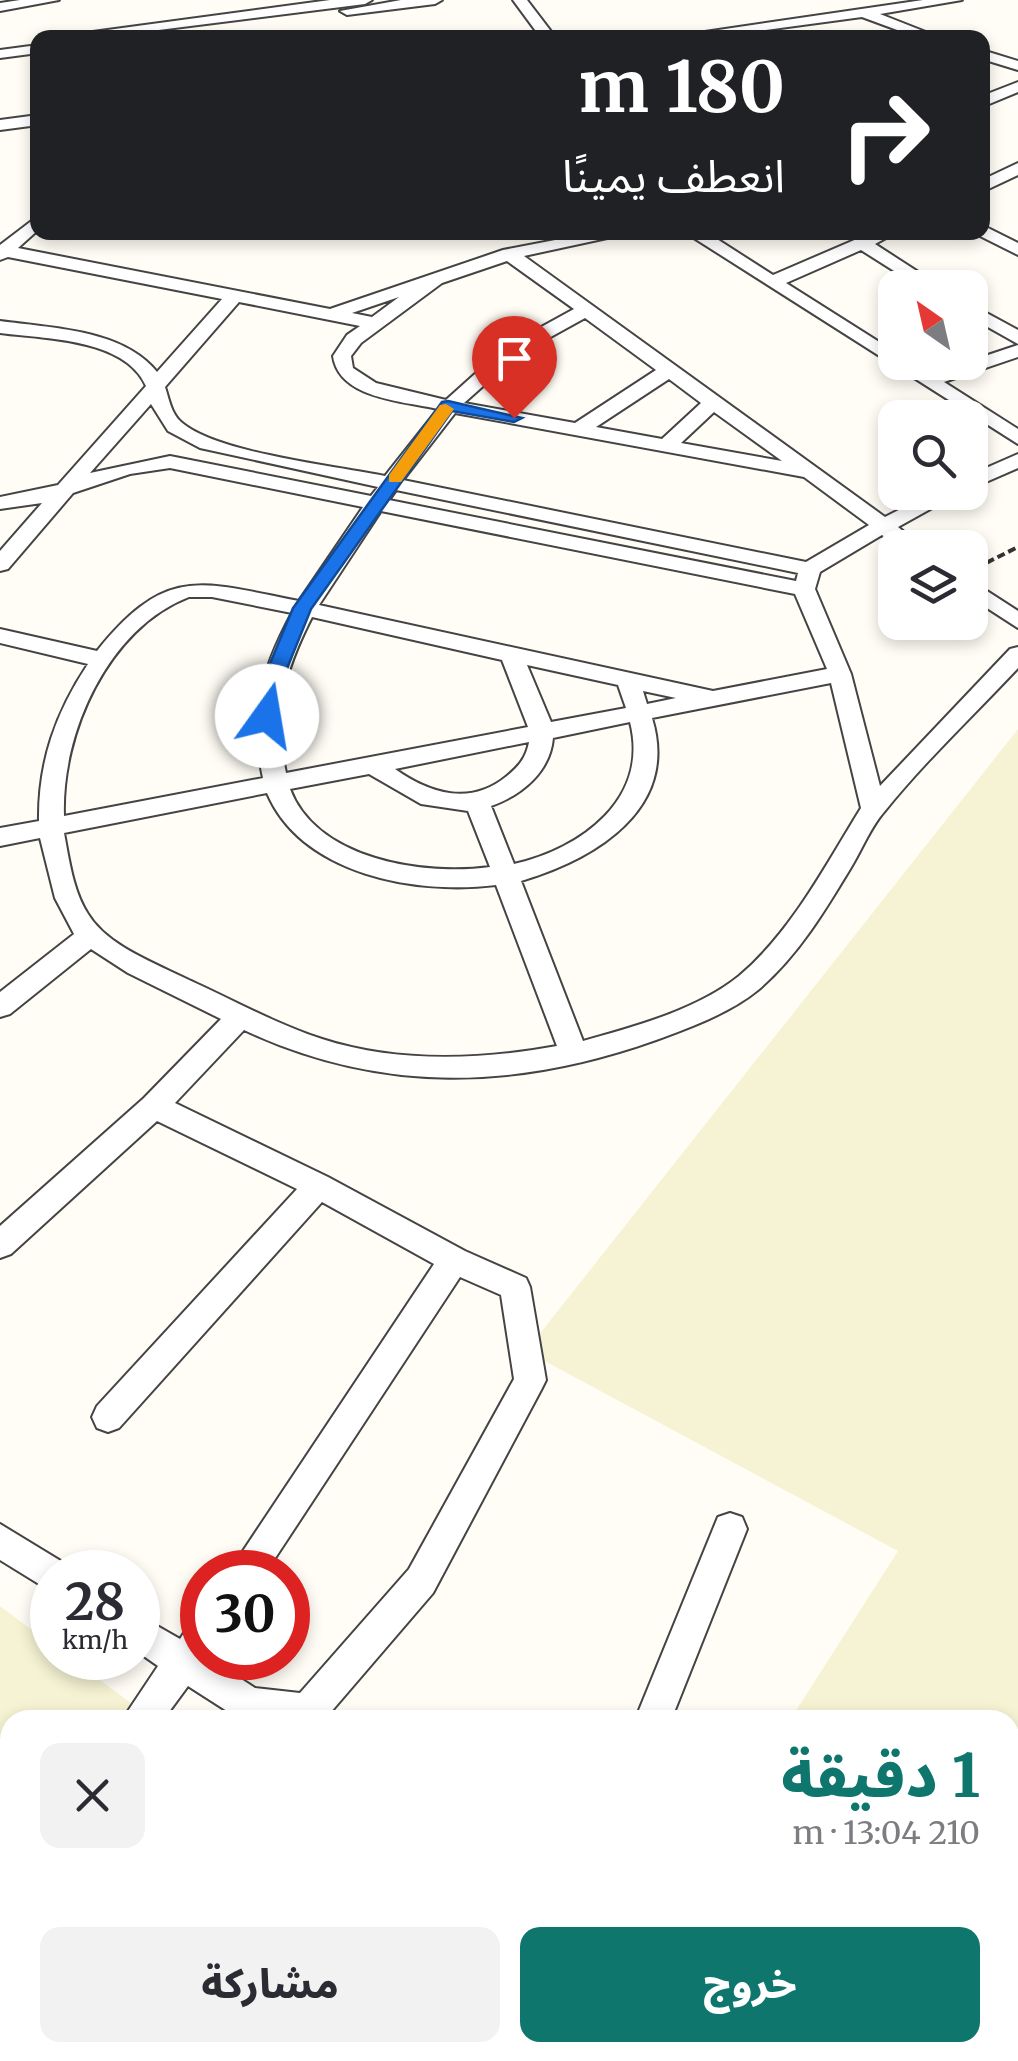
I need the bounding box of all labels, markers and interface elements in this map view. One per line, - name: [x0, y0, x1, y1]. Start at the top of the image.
- text: 180 m: [578, 43, 785, 131]
- icon: right: [820, 70, 950, 200]
- text: انعطف يمينًا: [562, 148, 785, 204]
- north arrow: [878, 270, 988, 380]
- map controls: [878, 270, 988, 640]
- pin: [472, 316, 557, 419]
- icon: arrive: [487, 331, 542, 386]
- button: search: [878, 400, 988, 510]
- button: layers: [878, 530, 988, 640]
- position arrow: [215, 664, 319, 768]
- speed limit sign: 30: [180, 1550, 310, 1680]
- text: 28: [65, 1571, 125, 1634]
- text: km/h: [62, 1624, 128, 1656]
- text: 1 دقيقة: [781, 1738, 980, 1813]
- button: close: [40, 1743, 145, 1848]
- text: 210 m · 13:04: [792, 1813, 980, 1853]
- button: مشاركة: [40, 1927, 500, 2042]
- button: خروج: [520, 1927, 980, 2042]

